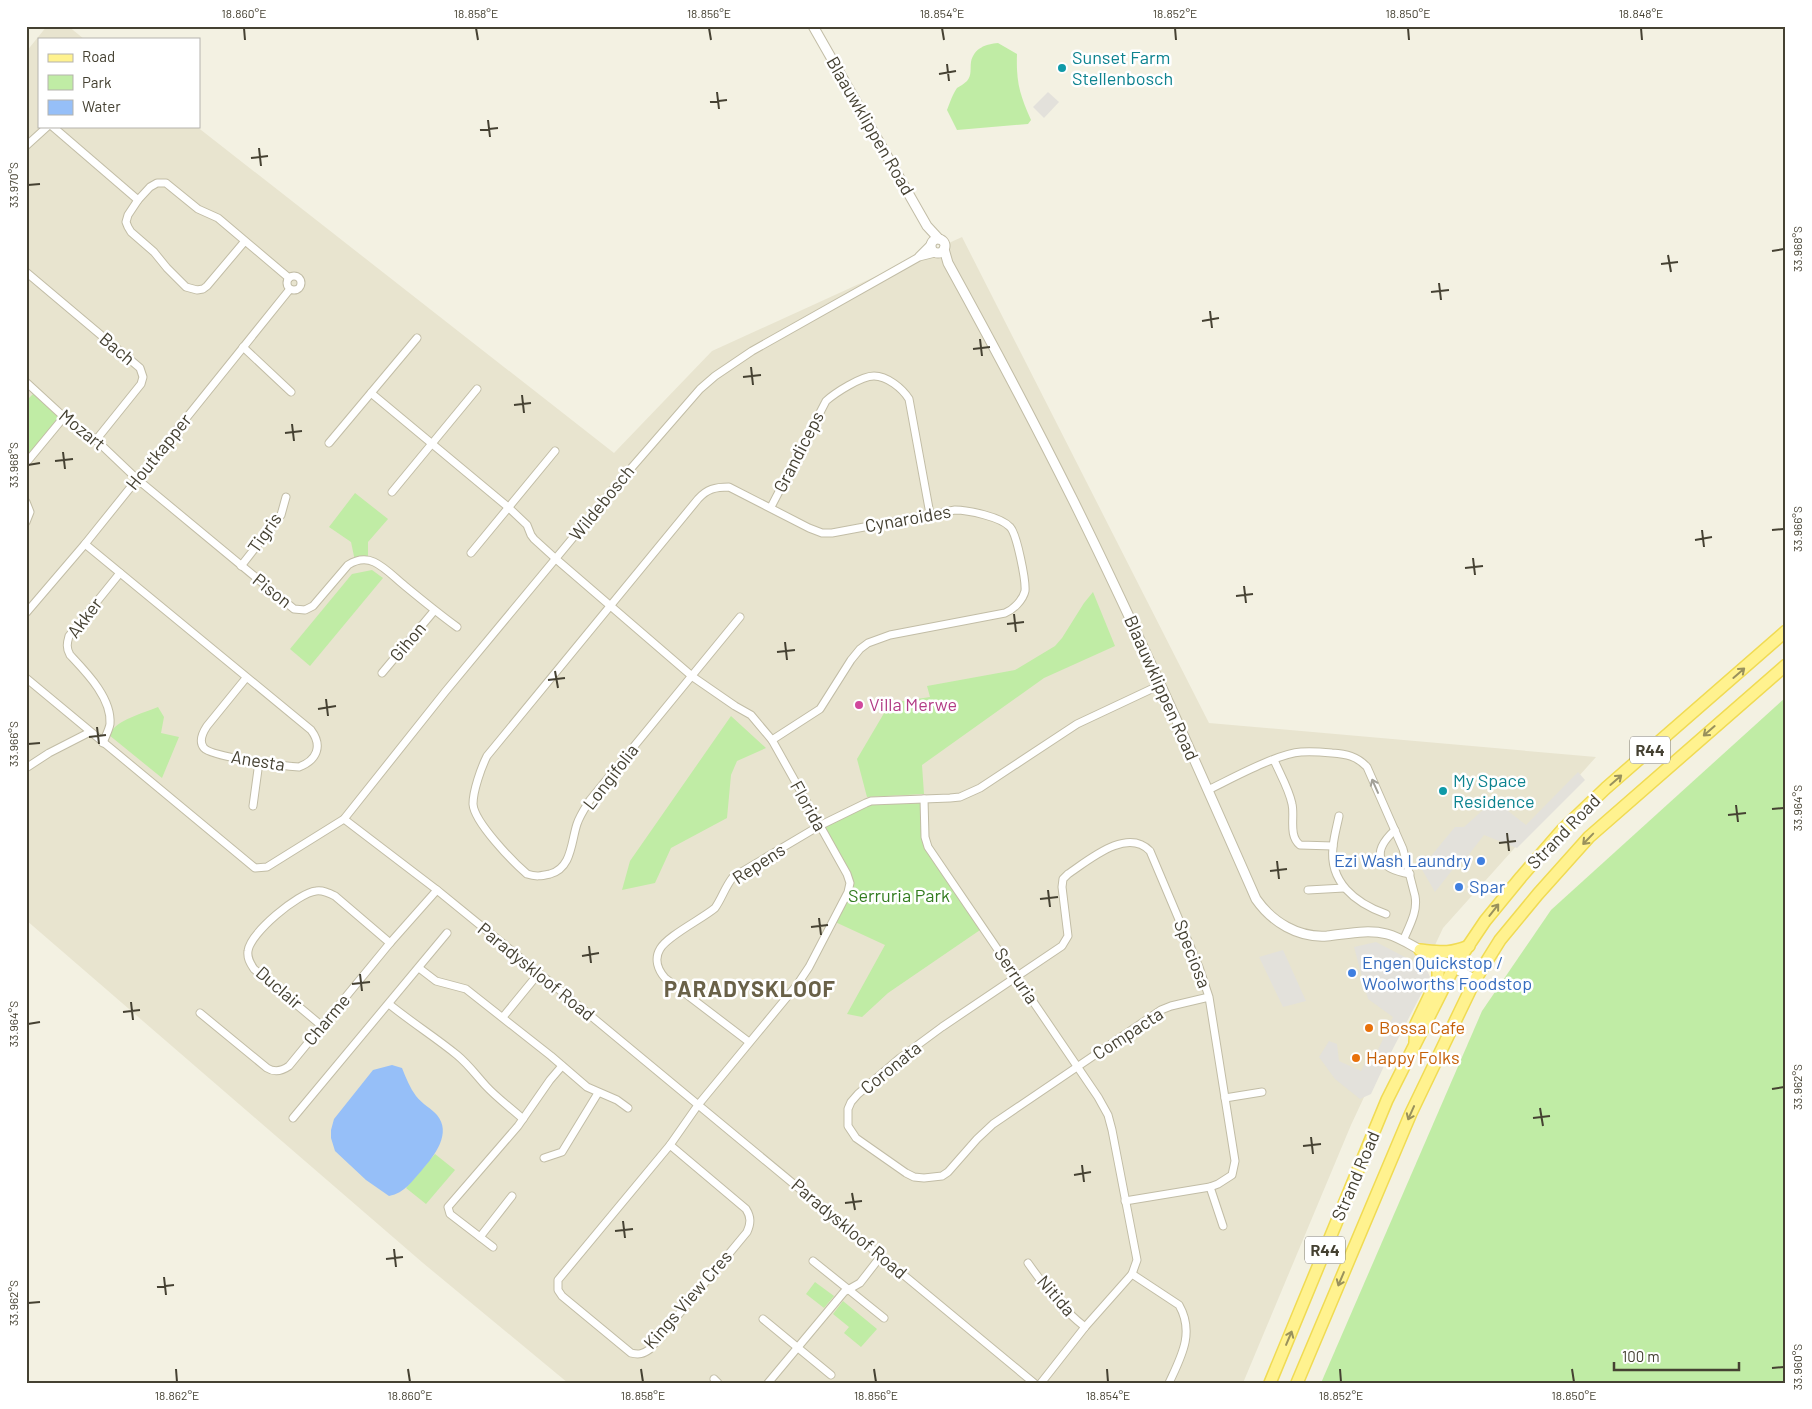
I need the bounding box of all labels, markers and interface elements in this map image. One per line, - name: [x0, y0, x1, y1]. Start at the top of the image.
- text: 18.860°E: [222, 6, 266, 20]
- text: 18.858°E: [454, 6, 498, 20]
- text: 18.856°E: [687, 6, 731, 20]
- text: 18.854°E: [920, 6, 964, 20]
- text: 18.852°E: [1153, 6, 1197, 20]
- text: 18.850°E: [1386, 6, 1430, 20]
- text: 18.848°E: [1619, 6, 1663, 20]
- legend: [38, 38, 200, 128]
- place label: Sunset Farm Stellenbosch: [1072, 46, 1173, 89]
- text: Road: [82, 47, 115, 65]
- street label: Blaauwklippen Road: [822, 52, 920, 199]
- marker: Sunset Farm Stellenbosch: [1056, 62, 1068, 74]
- text: Park: [82, 73, 112, 91]
- text: Water: [82, 97, 121, 115]
- text: 33.970°S: [6, 162, 20, 208]
- text: 33.968°S: [1790, 226, 1804, 272]
- street label: Bach: [95, 327, 140, 369]
- street label: Mozart: [55, 404, 110, 455]
- street label: Grandiceps: [768, 407, 828, 496]
- street label: Houtkapper: [121, 408, 196, 494]
- text: 33.968°S: [6, 442, 20, 488]
- street label: Wildebosch: [564, 460, 638, 545]
- street label: Cynaroides: [863, 500, 953, 536]
- text: 33.966°S: [1790, 506, 1804, 552]
- street label: Tigris: [243, 508, 286, 557]
- street label: Pison: [249, 568, 296, 612]
- street label: Akker: [62, 593, 107, 642]
- street label: Blaauwklippen Road: [1120, 612, 1204, 764]
- street label: Gihon: [384, 617, 430, 666]
- one-way arrow: [1732, 667, 1745, 679]
- place label: Villa Merwe: [869, 693, 957, 715]
- marker: Villa Merwe: [853, 699, 865, 711]
- text: 33.966°S: [6, 721, 20, 767]
- one-way arrow: [1703, 725, 1716, 737]
- road number: R44: [1630, 736, 1670, 764]
- street label: Longifolia: [578, 739, 643, 814]
- street label: Anesta: [230, 745, 287, 775]
- place label: My Space Residence: [1453, 769, 1535, 812]
- one-way arrow: [1610, 774, 1623, 785]
- street label: Florida: [786, 776, 832, 835]
- one-way arrow: [1370, 779, 1379, 794]
- marker: My Space Residence: [1437, 785, 1449, 797]
- text: 33.964°S: [1790, 785, 1804, 831]
- street label: Strand Road: [1522, 789, 1604, 873]
- one-way arrow: [1582, 833, 1594, 845]
- street label: Repens: [728, 838, 789, 888]
- place label: Ezi Wash Laundry: [1334, 849, 1471, 871]
- marker: Ezi Wash Laundry: [1475, 855, 1487, 867]
- place label: Spar: [1469, 875, 1506, 897]
- marker: Spar: [1453, 881, 1465, 893]
- park label: Serruria Park: [848, 884, 950, 906]
- one-way arrow: [1489, 904, 1500, 917]
- street label: Speciosa: [1170, 916, 1216, 991]
- street label: Paradyskloof Road: [474, 917, 600, 1025]
- street label: Serruria: [990, 943, 1044, 1008]
- place label: Engen Quickstop / Woolworths Foodstop: [1362, 951, 1532, 994]
- street label: Duclair: [252, 961, 308, 1014]
- marker: Engen Quickstop / Woolworths Foodstop: [1346, 967, 1358, 979]
- district label: PARADYSKLOOF: [664, 975, 836, 1001]
- street label: Charme: [298, 989, 354, 1050]
- text: 33.964°S: [6, 1001, 20, 1047]
- street label: Compacta: [1088, 1002, 1167, 1064]
- place label: Bossa Cafe: [1379, 1016, 1465, 1038]
- marker: Bossa Cafe: [1363, 1022, 1375, 1034]
- street label: Coronata: [856, 1036, 925, 1098]
- place label: Happy Folks: [1366, 1046, 1460, 1068]
- marker: Happy Folks: [1350, 1052, 1362, 1064]
- text: 33.962°S: [1790, 1064, 1804, 1110]
- one-way arrow: [1406, 1105, 1415, 1120]
- street label: Strand Road: [1326, 1127, 1384, 1224]
- street label: Paradyskloof Road: [787, 1173, 912, 1283]
- road number: R44: [1305, 1236, 1345, 1264]
- street label: Kings View Cres: [638, 1245, 736, 1353]
- street label: Nitida: [1033, 1270, 1080, 1320]
- one-way arrow: [1336, 1271, 1345, 1286]
- text: 33.962°S: [6, 1280, 20, 1326]
- one-way arrow: [1284, 1331, 1294, 1346]
- scale bar: [1614, 1339, 1740, 1371]
- text: 33.960°S: [1790, 1344, 1804, 1390]
- text: 100 m: [1622, 1347, 1660, 1365]
- text: 18.862°E: [155, 1388, 199, 1402]
- text: 18.860°E: [388, 1388, 432, 1402]
- text: 18.858°E: [621, 1388, 665, 1402]
- text: 18.856°E: [854, 1388, 898, 1402]
- text: 18.854°E: [1086, 1388, 1130, 1402]
- text: 18.852°E: [1319, 1388, 1363, 1402]
- text: 18.850°E: [1552, 1388, 1596, 1402]

